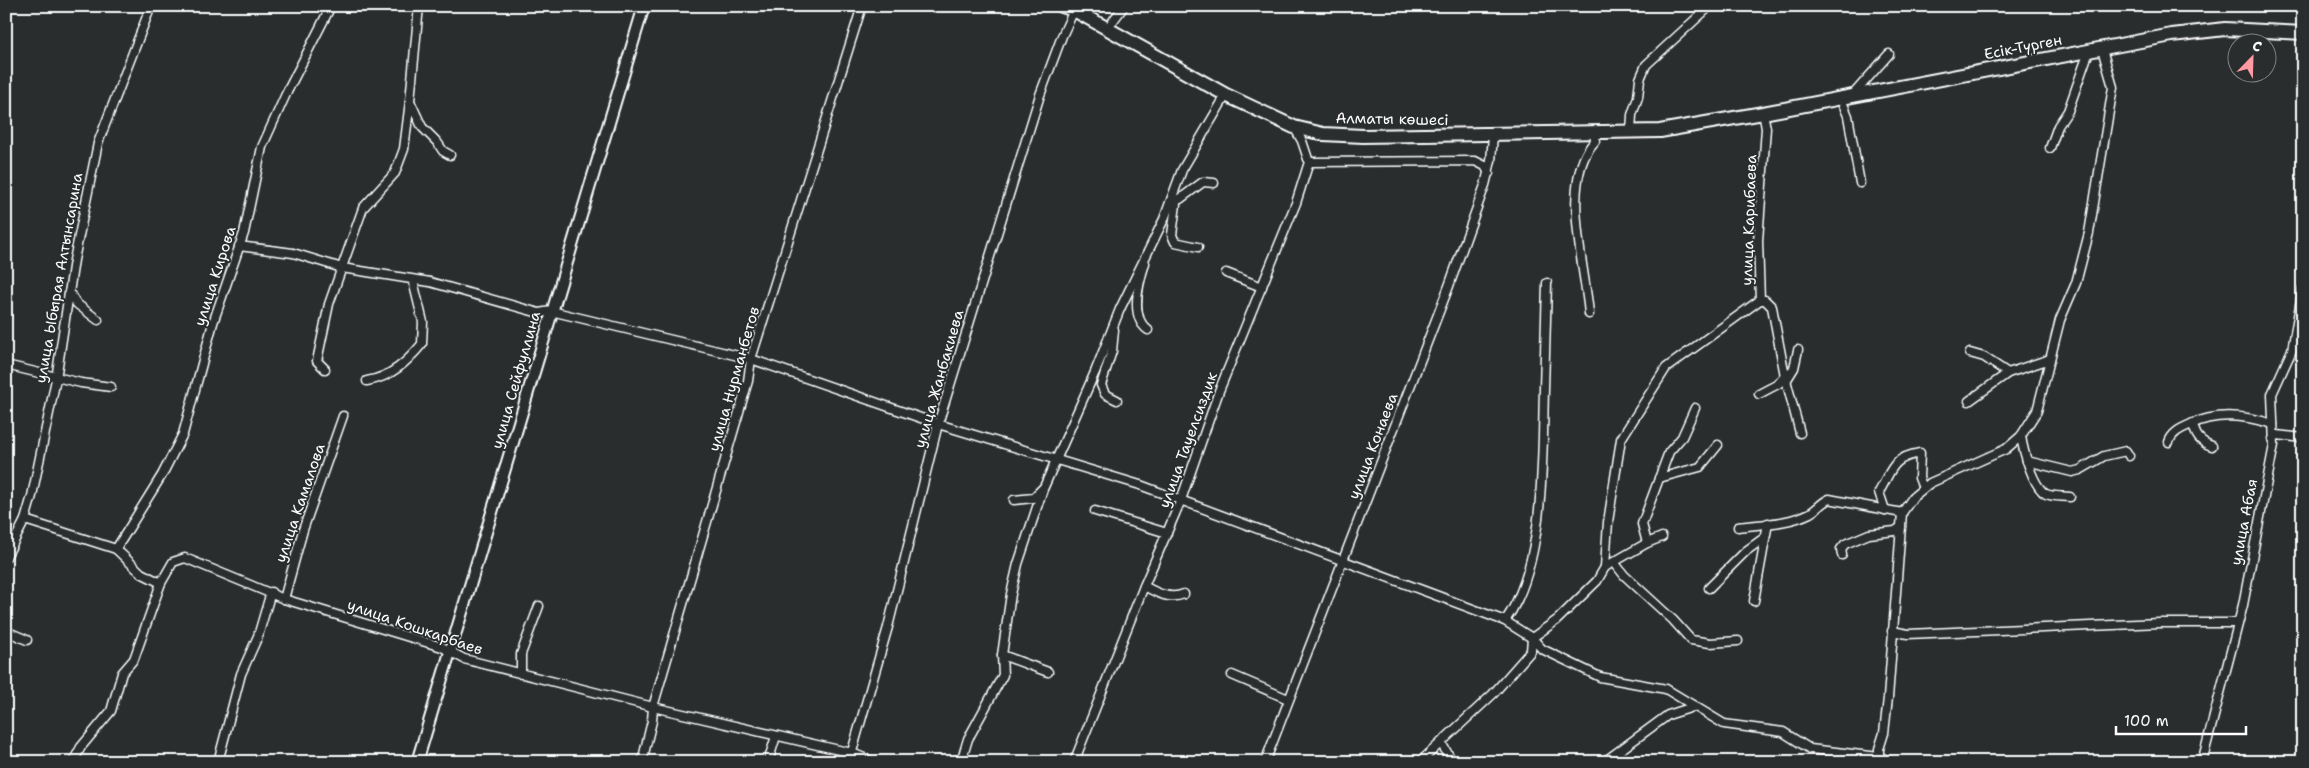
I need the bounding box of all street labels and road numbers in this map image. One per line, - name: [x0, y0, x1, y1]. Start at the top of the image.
- street label: Есік-Түрген: [1982, 30, 2064, 64]
- street label: Алматы көшесі: [1335, 108, 1449, 130]
- street label: улица Карибаева: [1737, 153, 1761, 286]
- street label: улица Ыбырая Алтынсарина: [31, 171, 87, 385]
- street label: улица Кирова: [189, 223, 241, 329]
- street label: улица Нурманбетов: [704, 304, 764, 454]
- street label: улица Жанбакиева: [910, 307, 969, 451]
- street label: улица Сейфуллина: [487, 308, 545, 451]
- street label: улица Тауелсиздик: [1154, 369, 1222, 511]
- street label: улица Конаева: [1344, 389, 1403, 502]
- street label: улица Камалова: [270, 440, 330, 565]
- street label: улица Абая: [2226, 477, 2262, 567]
- street label: улица Кошкарбаев: [345, 594, 485, 660]

